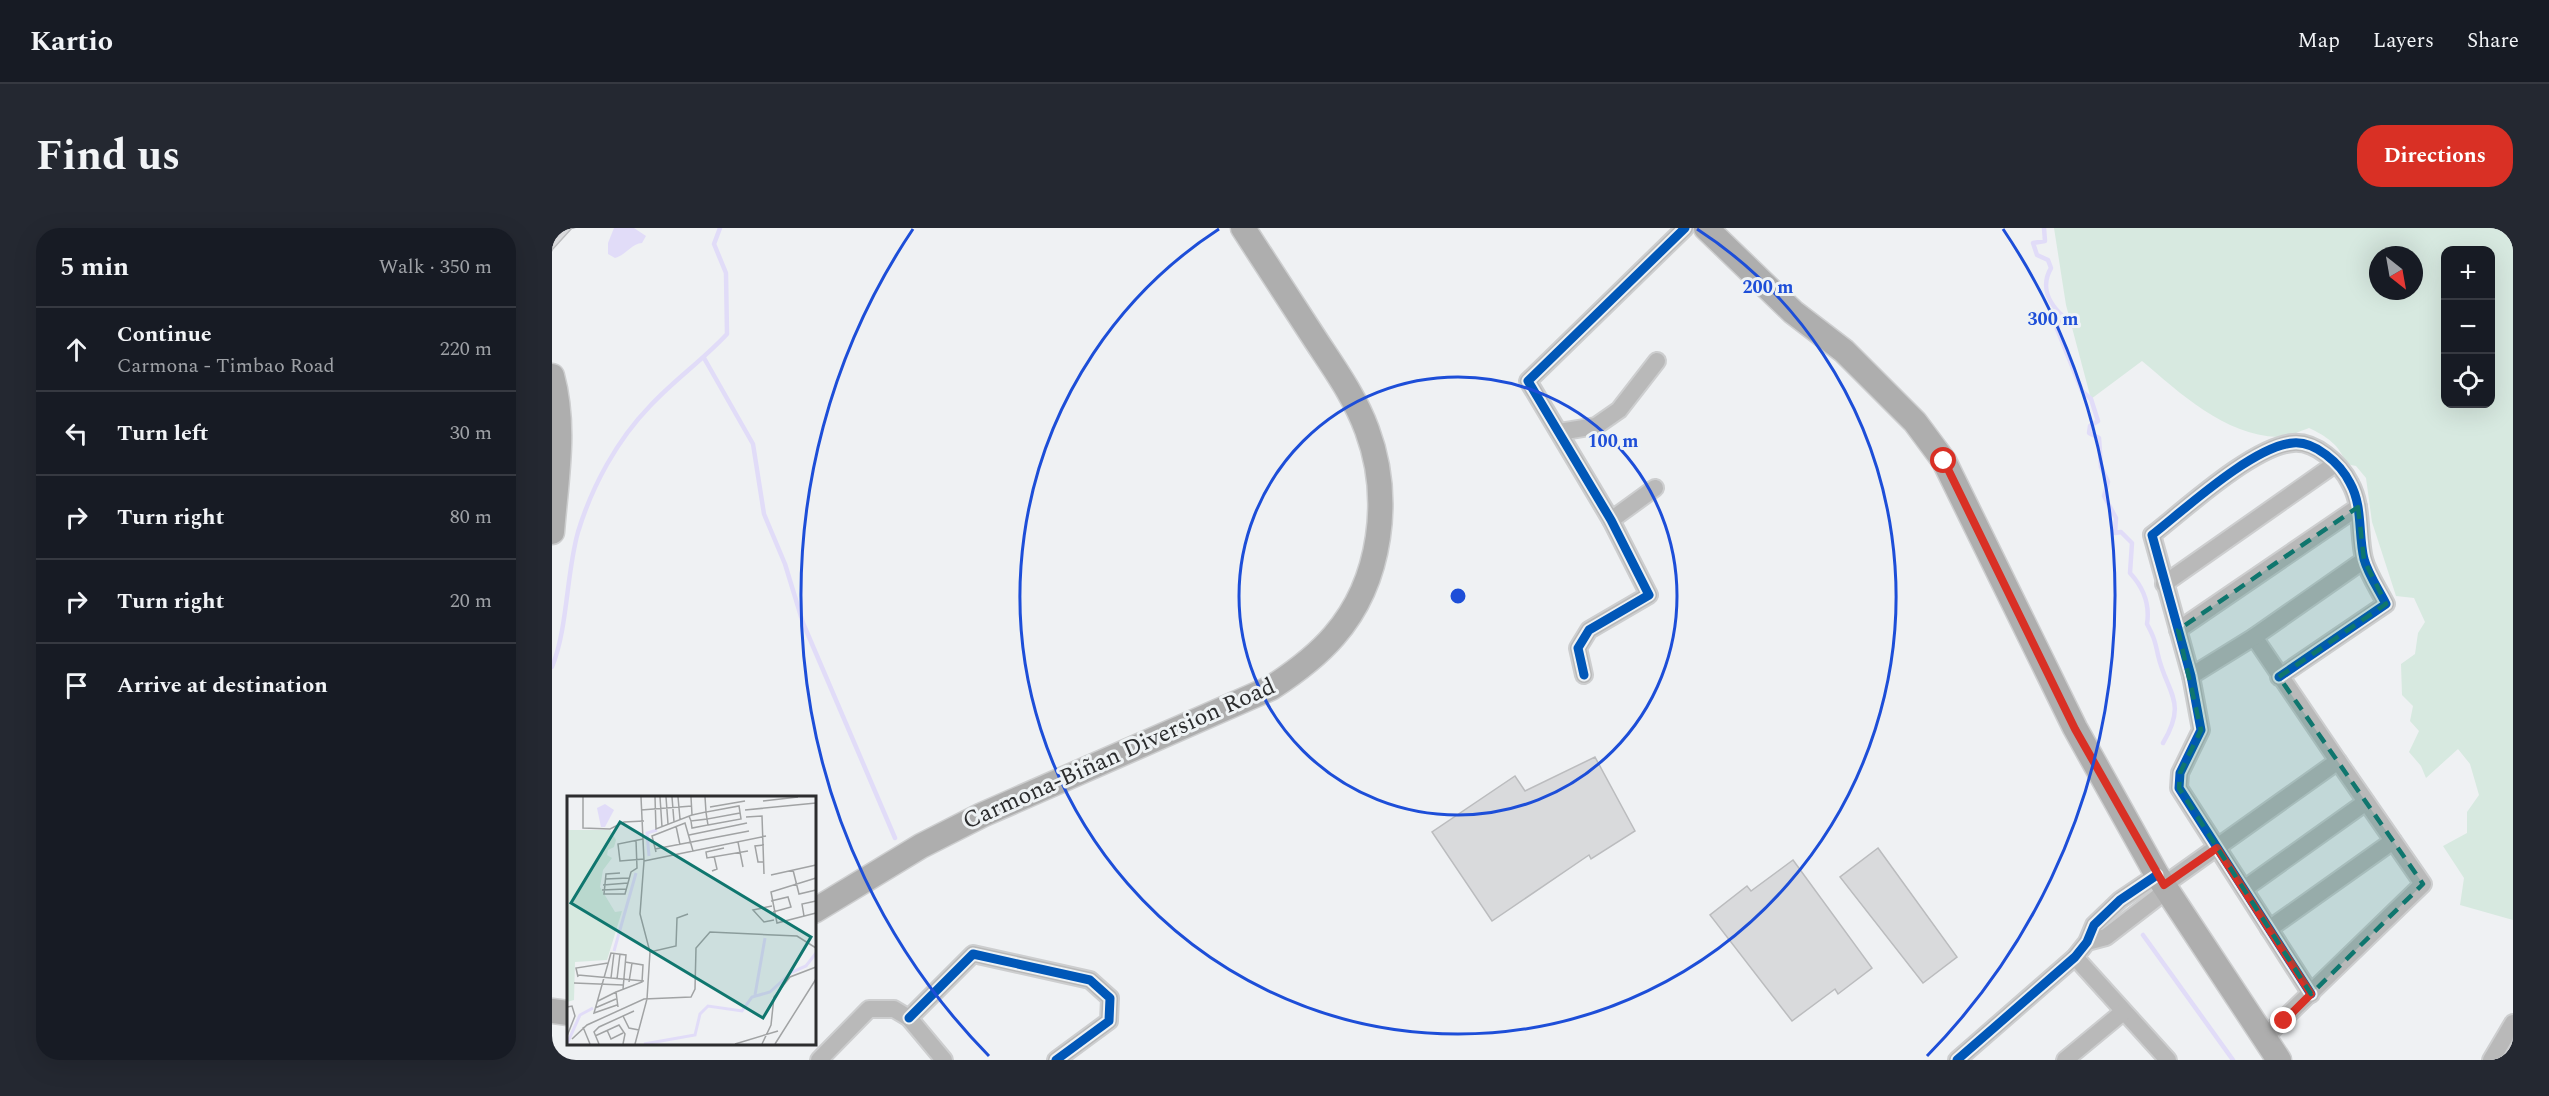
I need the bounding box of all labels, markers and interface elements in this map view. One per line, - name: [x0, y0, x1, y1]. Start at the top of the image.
- text: Kartio: [30, 20, 113, 63]
- text: Map: [2298, 25, 2340, 57]
- text: Layers: [2373, 25, 2434, 57]
- text: Share: [2467, 25, 2519, 57]
- text: Find us: [36, 125, 180, 188]
- button: Directions: [2357, 125, 2513, 187]
- north arrow: [2369, 246, 2423, 300]
- map controls: [2441, 246, 2495, 408]
- button: +: [2441, 246, 2495, 300]
- text: 5 min: [60, 247, 129, 287]
- text: Walk · 350 m: [379, 252, 492, 282]
- text: 200 m: [1742, 274, 1794, 301]
- button: −: [2441, 300, 2495, 354]
- text: 300 m: [2027, 306, 2079, 333]
- text: Continue: [117, 318, 212, 351]
- icon: ahead: [60, 333, 93, 366]
- text: 220 m: [440, 334, 492, 364]
- text: Carmona - Timbao Road: [117, 351, 335, 381]
- button: locate: [2441, 354, 2495, 408]
- icon: left: [60, 417, 93, 450]
- text: Turn left: [117, 417, 209, 450]
- text: 30 m: [450, 418, 492, 448]
- text: 100 m: [1587, 428, 1639, 455]
- route start: [1930, 447, 1956, 473]
- icon: right: [60, 501, 93, 534]
- text: Turn right: [117, 501, 224, 534]
- text: 80 m: [450, 502, 492, 532]
- icon: right: [60, 585, 93, 618]
- text: Turn right: [117, 585, 224, 618]
- text: 20 m: [450, 586, 492, 616]
- centre of rings: [1448, 586, 1468, 606]
- icon: arrive: [60, 669, 93, 702]
- text: Arrive at destination: [117, 669, 328, 702]
- street label: Carmona-Biñan Diversion Road: [957, 669, 1281, 839]
- inset map: [567, 796, 816, 1045]
- route end: [2270, 1007, 2296, 1033]

